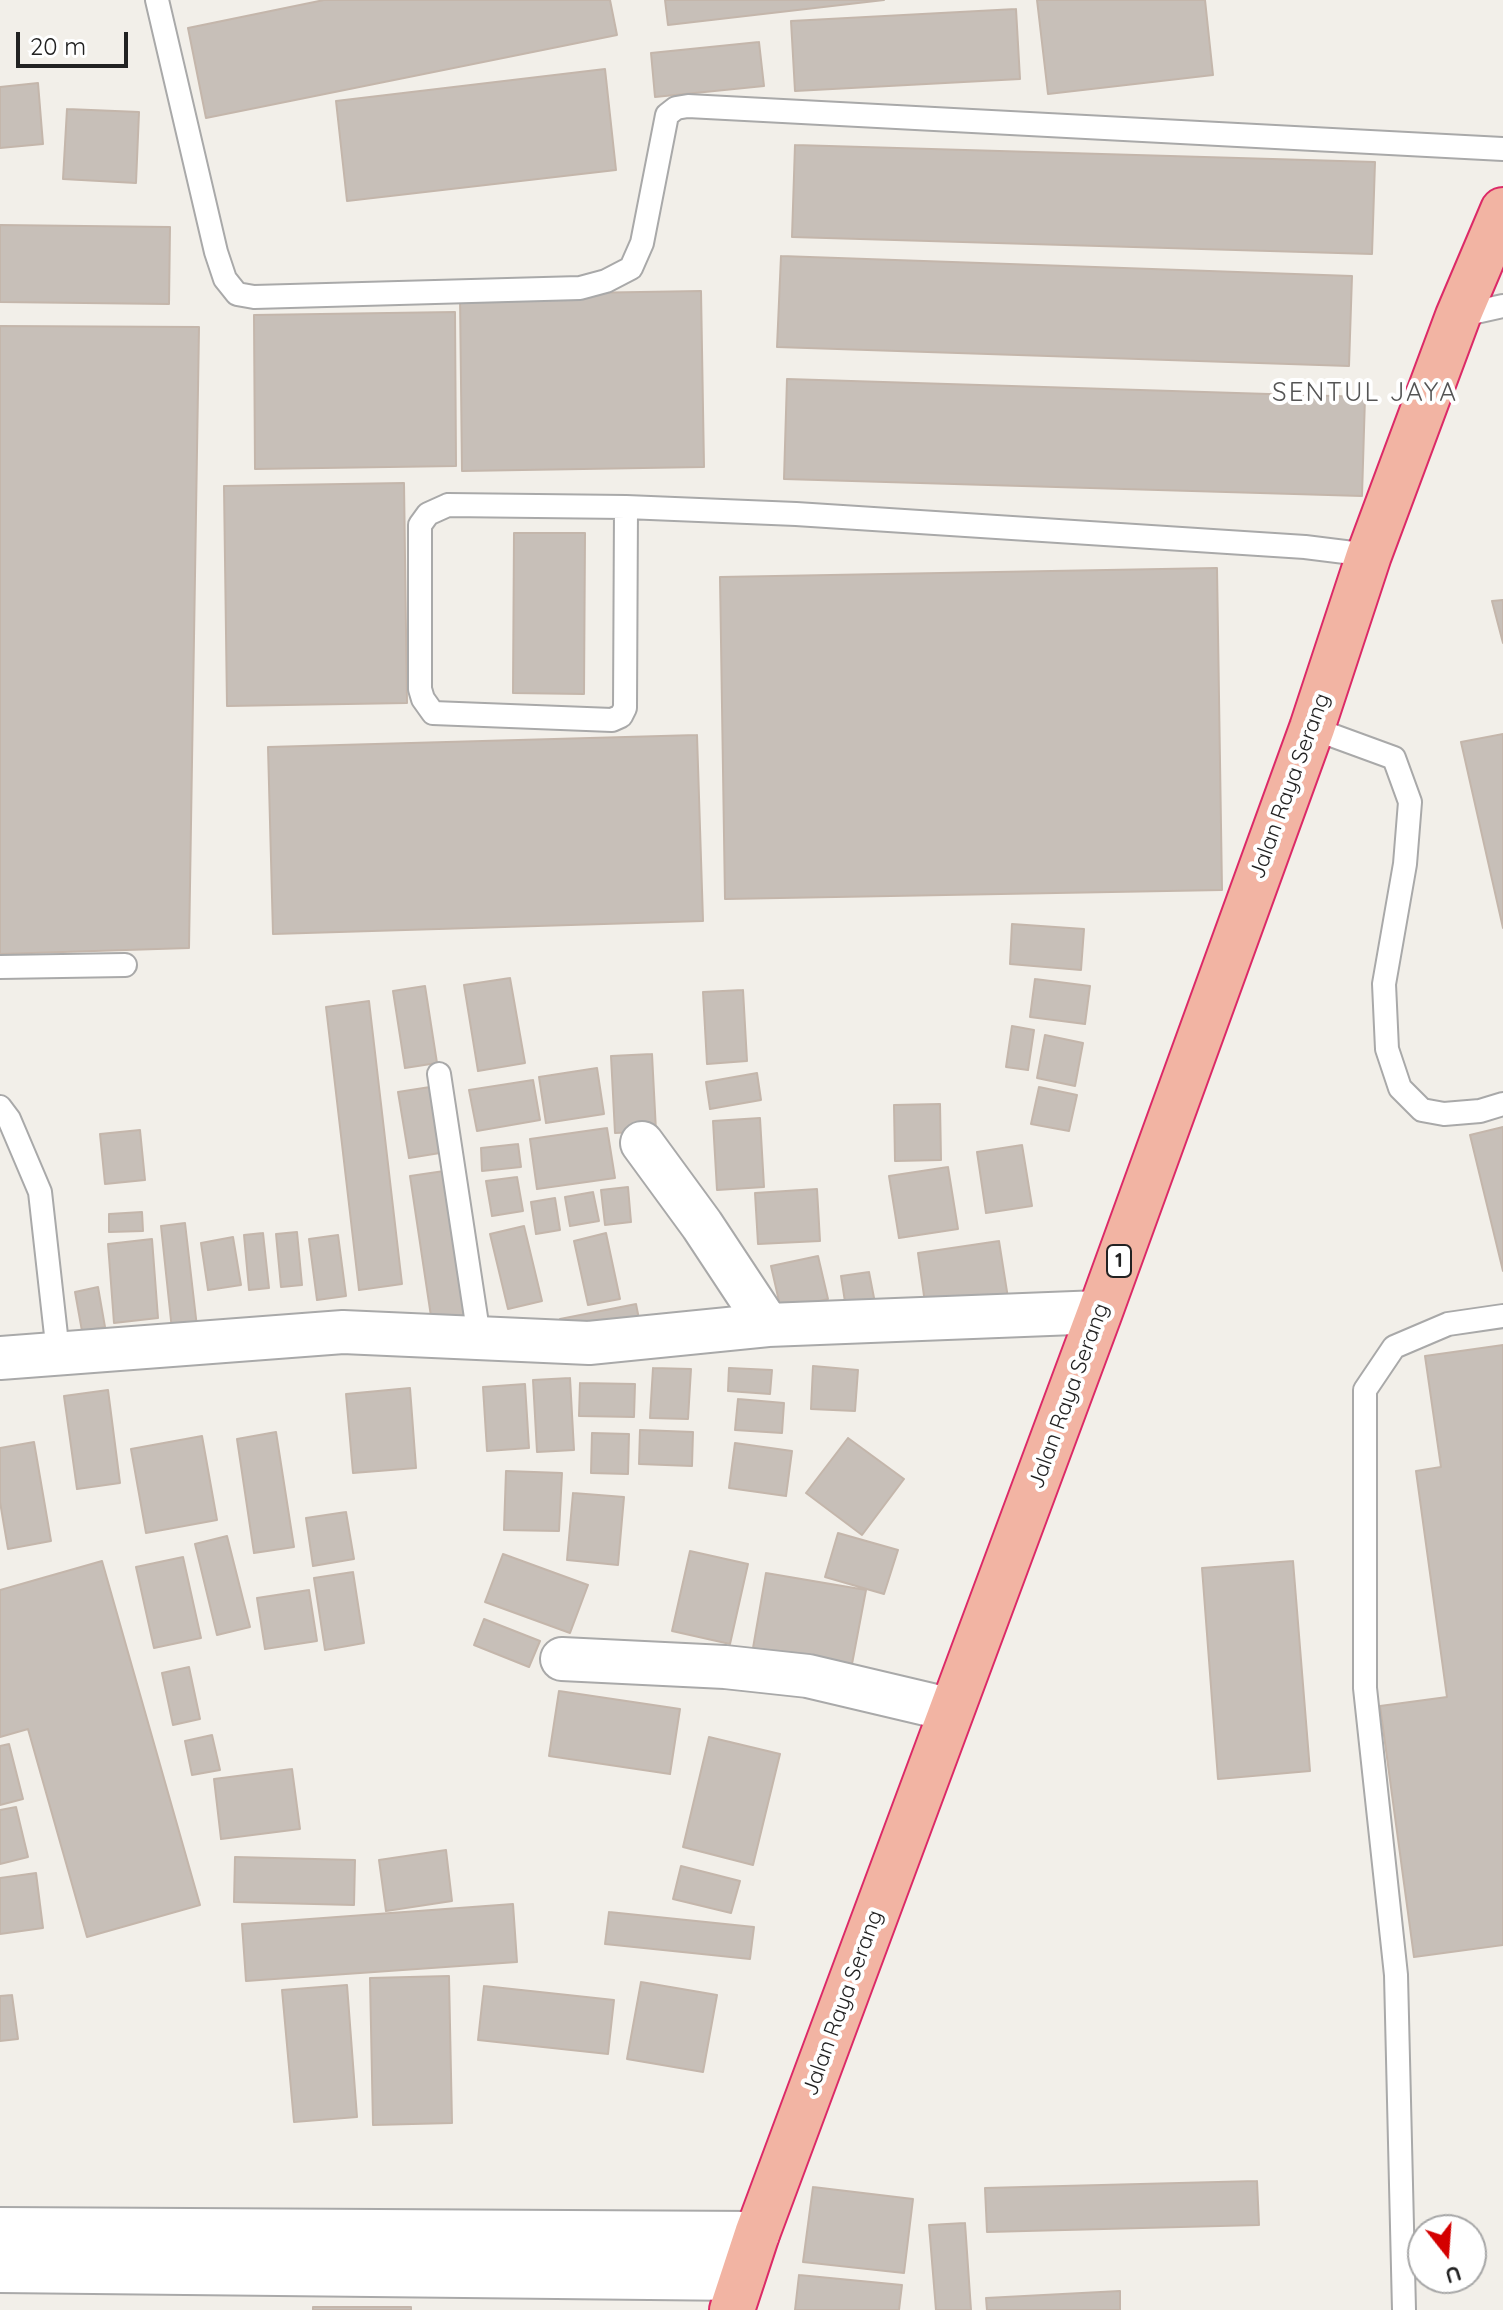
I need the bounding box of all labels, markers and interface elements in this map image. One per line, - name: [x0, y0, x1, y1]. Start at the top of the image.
- scale bar: [20, 16, 132, 66]
- text: 20 m: [30, 31, 86, 61]
- district label: SENTUL JAYA: [1272, 377, 1458, 409]
- street label: Jalan Raya Serang: [1244, 689, 1336, 883]
- road number: 1: [1107, 1245, 1131, 1277]
- street label: Jalan Raya Serang: [1023, 1299, 1115, 1493]
- street label: Jalan Raya Serang: [797, 1906, 889, 2100]
- north arrow: [1407, 2214, 1487, 2294]
- text: U: [1442, 2259, 1465, 2291]

